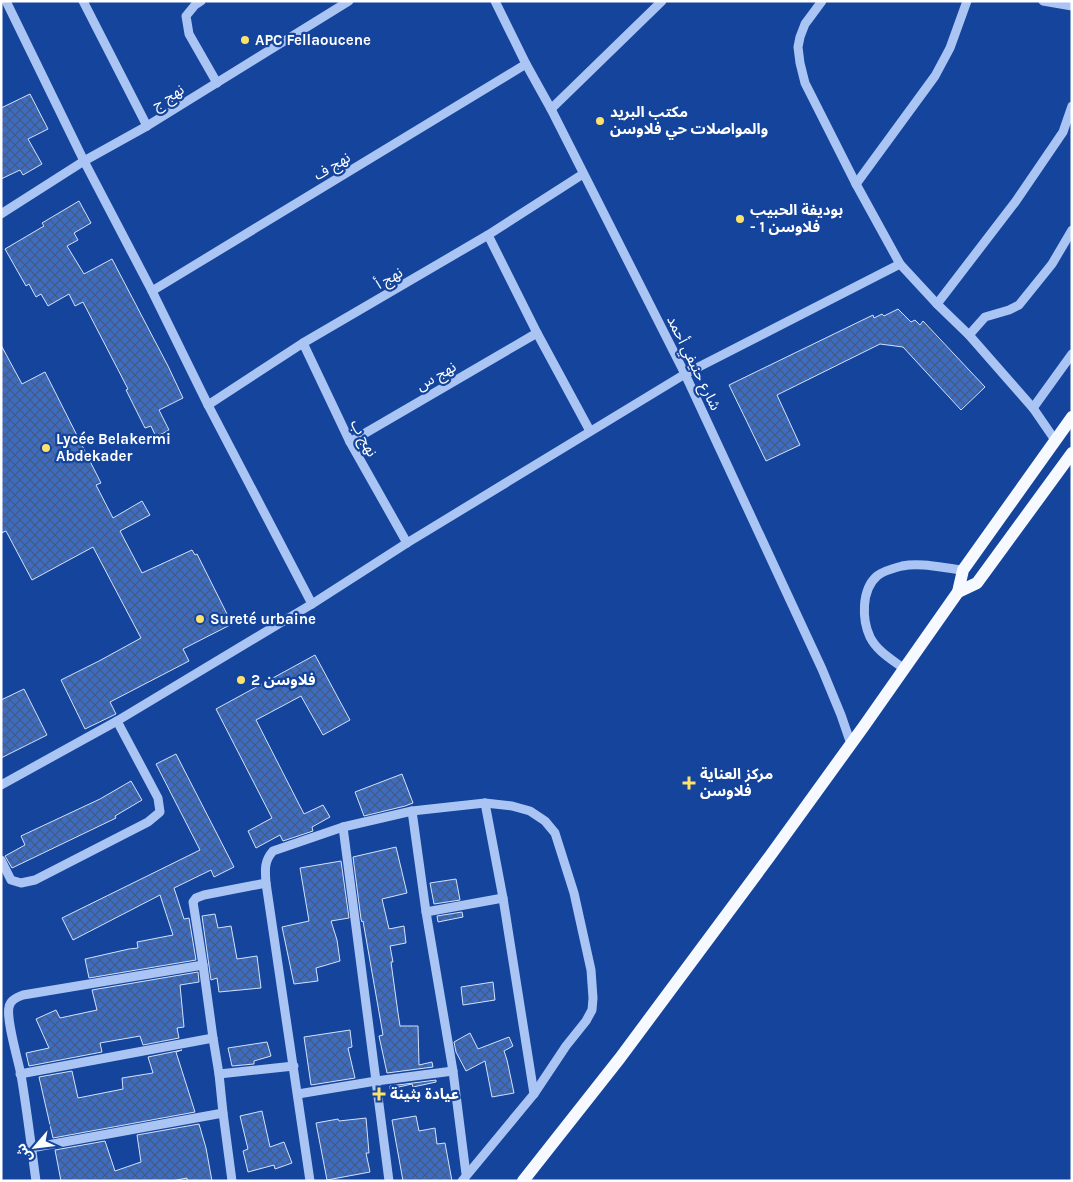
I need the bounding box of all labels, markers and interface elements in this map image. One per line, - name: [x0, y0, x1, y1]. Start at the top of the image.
- place label: APC Fellaoucene: [255, 31, 371, 49]
- marker: APC Fellaoucene: [239, 34, 251, 46]
- street label: نهج ج: [149, 80, 189, 116]
- place label: مكتب البريد والمواصلات حي فلاوسن: [610, 103, 768, 140]
- marker: مكتب البريد والمواصلات حي فلاوسن: [594, 115, 606, 127]
- street label: نهج ف: [310, 148, 355, 187]
- place label: بوديفة الحبيب - فلاوسن 1: [750, 201, 843, 236]
- marker: بوديفة الحبيب - فلاوسن 1: [734, 213, 746, 225]
- street label: نهج أ: [372, 263, 407, 296]
- street label: شارع حنيفي أحمد: [661, 313, 725, 415]
- street label: نهج س: [413, 357, 461, 397]
- street label: نهج ب: [344, 416, 381, 461]
- place label: Lycée Belakermi Abdekader: [56, 430, 171, 465]
- marker: Lycée Belakermi Abdekader: [40, 442, 52, 454]
- place label: Sureté urbaine: [210, 610, 316, 628]
- marker: Sureté urbaine: [194, 613, 206, 625]
- place label: فلاوسن 2: [251, 671, 315, 689]
- marker: فلاوسن 2: [235, 674, 247, 686]
- place label: مركز العناية فلاوسن: [700, 765, 773, 800]
- marker: مركز العناية فلاوسن: [682, 776, 696, 790]
- place label: عيادة بثينة: [390, 1085, 459, 1103]
- marker: عيادة بثينة: [372, 1087, 386, 1101]
- north arrow: [10, 1122, 60, 1172]
- text: ش: [12, 1140, 36, 1165]

